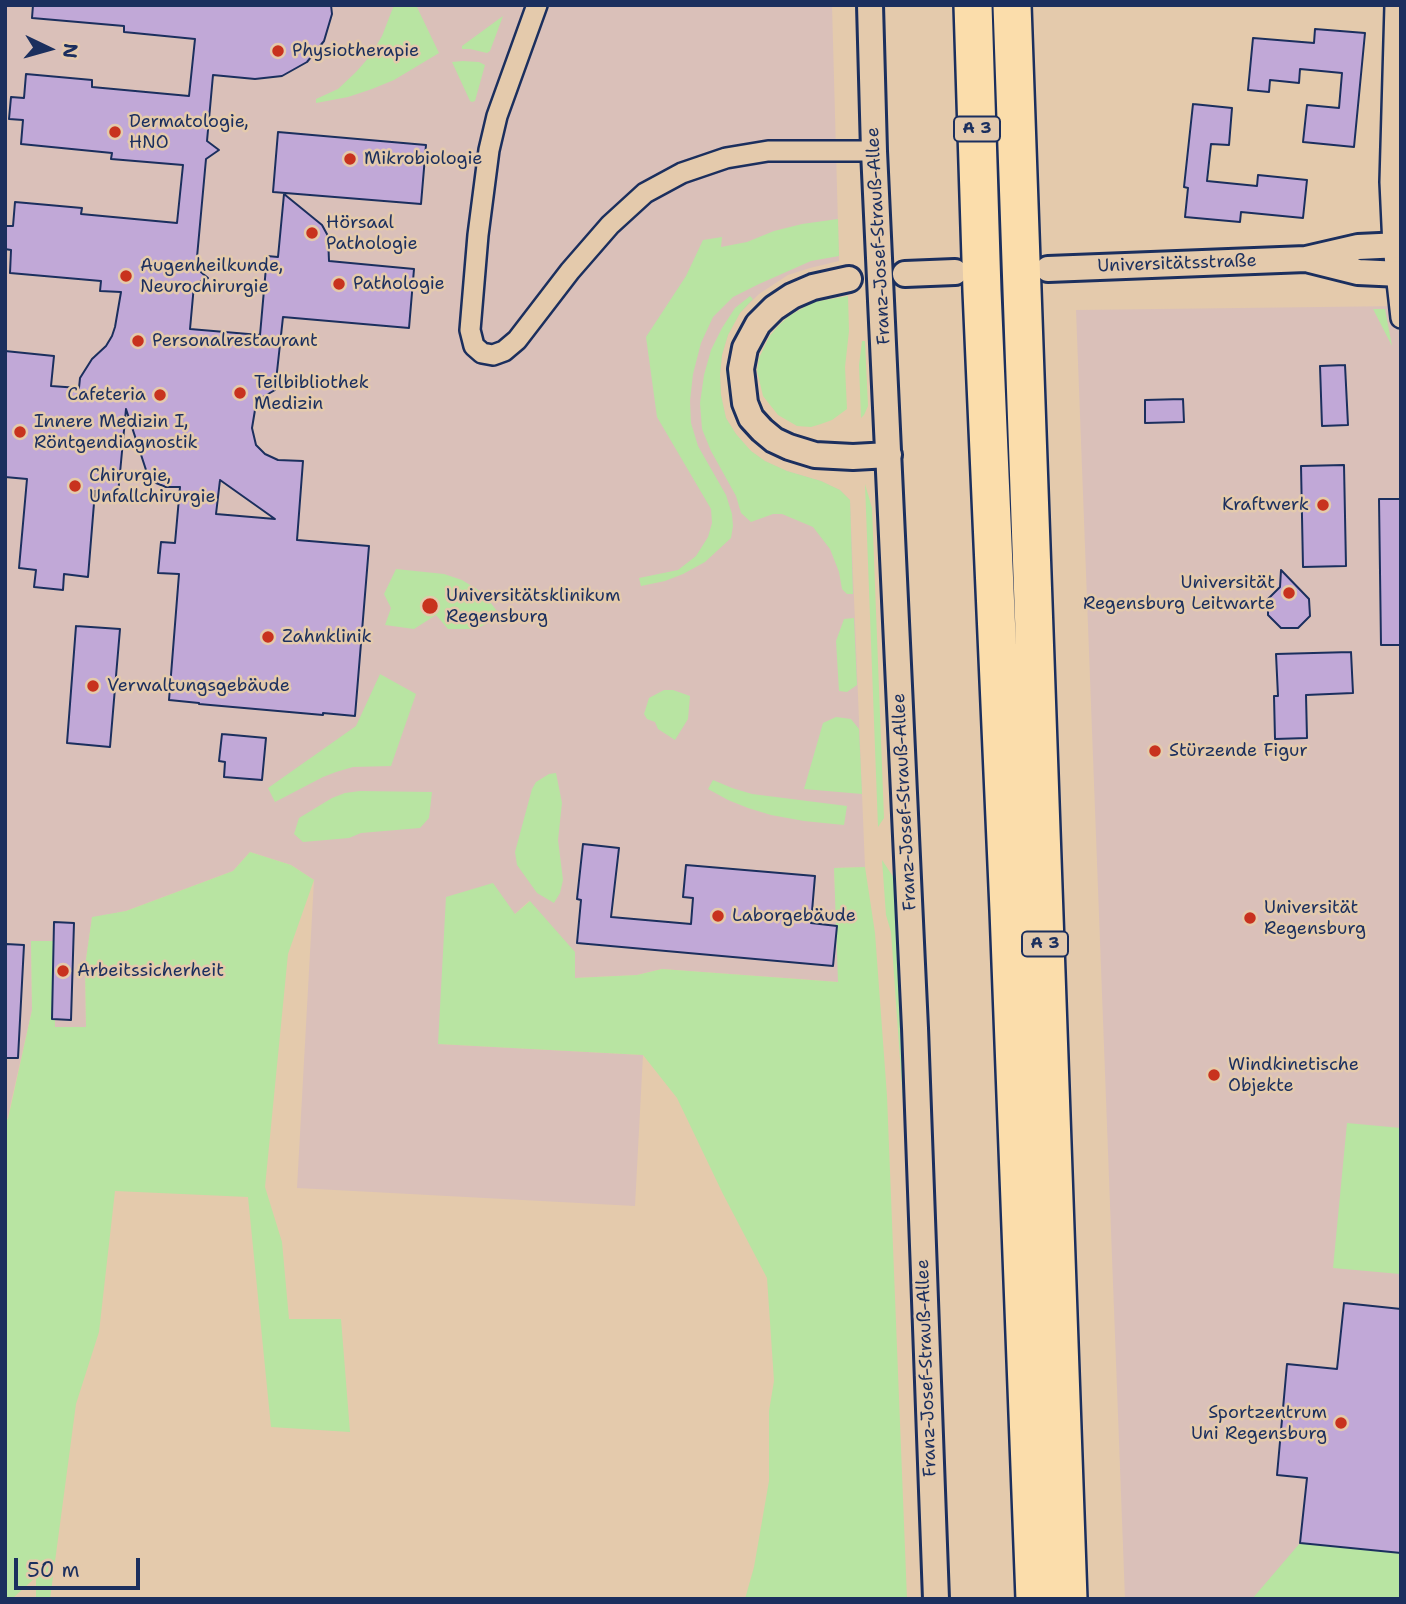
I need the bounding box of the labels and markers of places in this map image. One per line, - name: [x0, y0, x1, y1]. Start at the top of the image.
- place label: Physiotherapie: [292, 40, 419, 62]
- marker: Physiotherapie: [270, 43, 286, 59]
- place label: Dermatologie, HNO: [129, 111, 249, 154]
- marker: Dermatologie, HNO: [107, 124, 123, 140]
- place label: Mikrobiologie: [364, 148, 482, 170]
- marker: Mikrobiologie: [342, 151, 358, 167]
- place label: Hörsaal Pathologie: [326, 212, 418, 255]
- marker: Hörsaal Pathologie: [304, 225, 320, 241]
- place label: Augenheilkunde, Neurochirurgie: [140, 255, 283, 298]
- marker: Augenheilkunde, Neurochirurgie: [118, 268, 134, 284]
- place label: Pathologie: [353, 273, 445, 295]
- marker: Pathologie: [331, 276, 347, 292]
- place label: Personalrestaurant: [152, 330, 318, 352]
- marker: Personalrestaurant: [130, 333, 146, 349]
- place label: Teilbibliothek Medizin: [254, 372, 369, 414]
- place label: Cafeteria: [67, 384, 146, 406]
- marker: Teilbibliothek Medizin: [232, 385, 248, 401]
- marker: Cafeteria: [152, 387, 168, 403]
- place label: Innere Medizin I, Röntgendiagnostik: [34, 411, 198, 453]
- marker: Innere Medizin I, Röntgendiagnostik: [12, 424, 28, 440]
- place label: Chirurgie, Unfallchirurgie: [89, 465, 216, 508]
- marker: Chirurgie, Unfallchirurgie: [67, 478, 83, 494]
- place label: Kraftwerk: [1222, 494, 1309, 516]
- marker: Kraftwerk: [1315, 497, 1331, 513]
- place label: Universität Regensburg Leitwarte: [1083, 572, 1275, 614]
- place label: Universitätsklinikum Regensburg: [446, 585, 621, 628]
- marker: Universität Regensburg Leitwarte: [1281, 585, 1297, 601]
- marker: Universitätsklinikum Regensburg: [420, 596, 440, 616]
- place label: Zahnklinik: [282, 626, 372, 648]
- marker: Zahnklinik: [260, 629, 276, 645]
- place label: Verwaltungsgebäude: [107, 675, 290, 697]
- marker: Verwaltungsgebäude: [85, 678, 101, 694]
- place label: Stürzende Figur: [1169, 740, 1308, 762]
- marker: Stürzende Figur: [1147, 743, 1163, 759]
- place label: Universität Regensburg: [1264, 897, 1366, 940]
- place label: Laborgebäude: [732, 905, 856, 927]
- marker: Laborgebäude: [710, 908, 726, 924]
- marker: Universität Regensburg: [1242, 910, 1258, 926]
- place label: Arbeitssicherheit: [77, 960, 224, 982]
- marker: Arbeitssicherheit: [55, 963, 71, 979]
- place label: Windkinetische Objekte: [1228, 1054, 1359, 1096]
- marker: Windkinetische Objekte: [1206, 1067, 1222, 1083]
- place label: Sportzentrum Uni Regensburg: [1191, 1402, 1327, 1444]
- marker: Sportzentrum Uni Regensburg: [1333, 1415, 1349, 1431]

